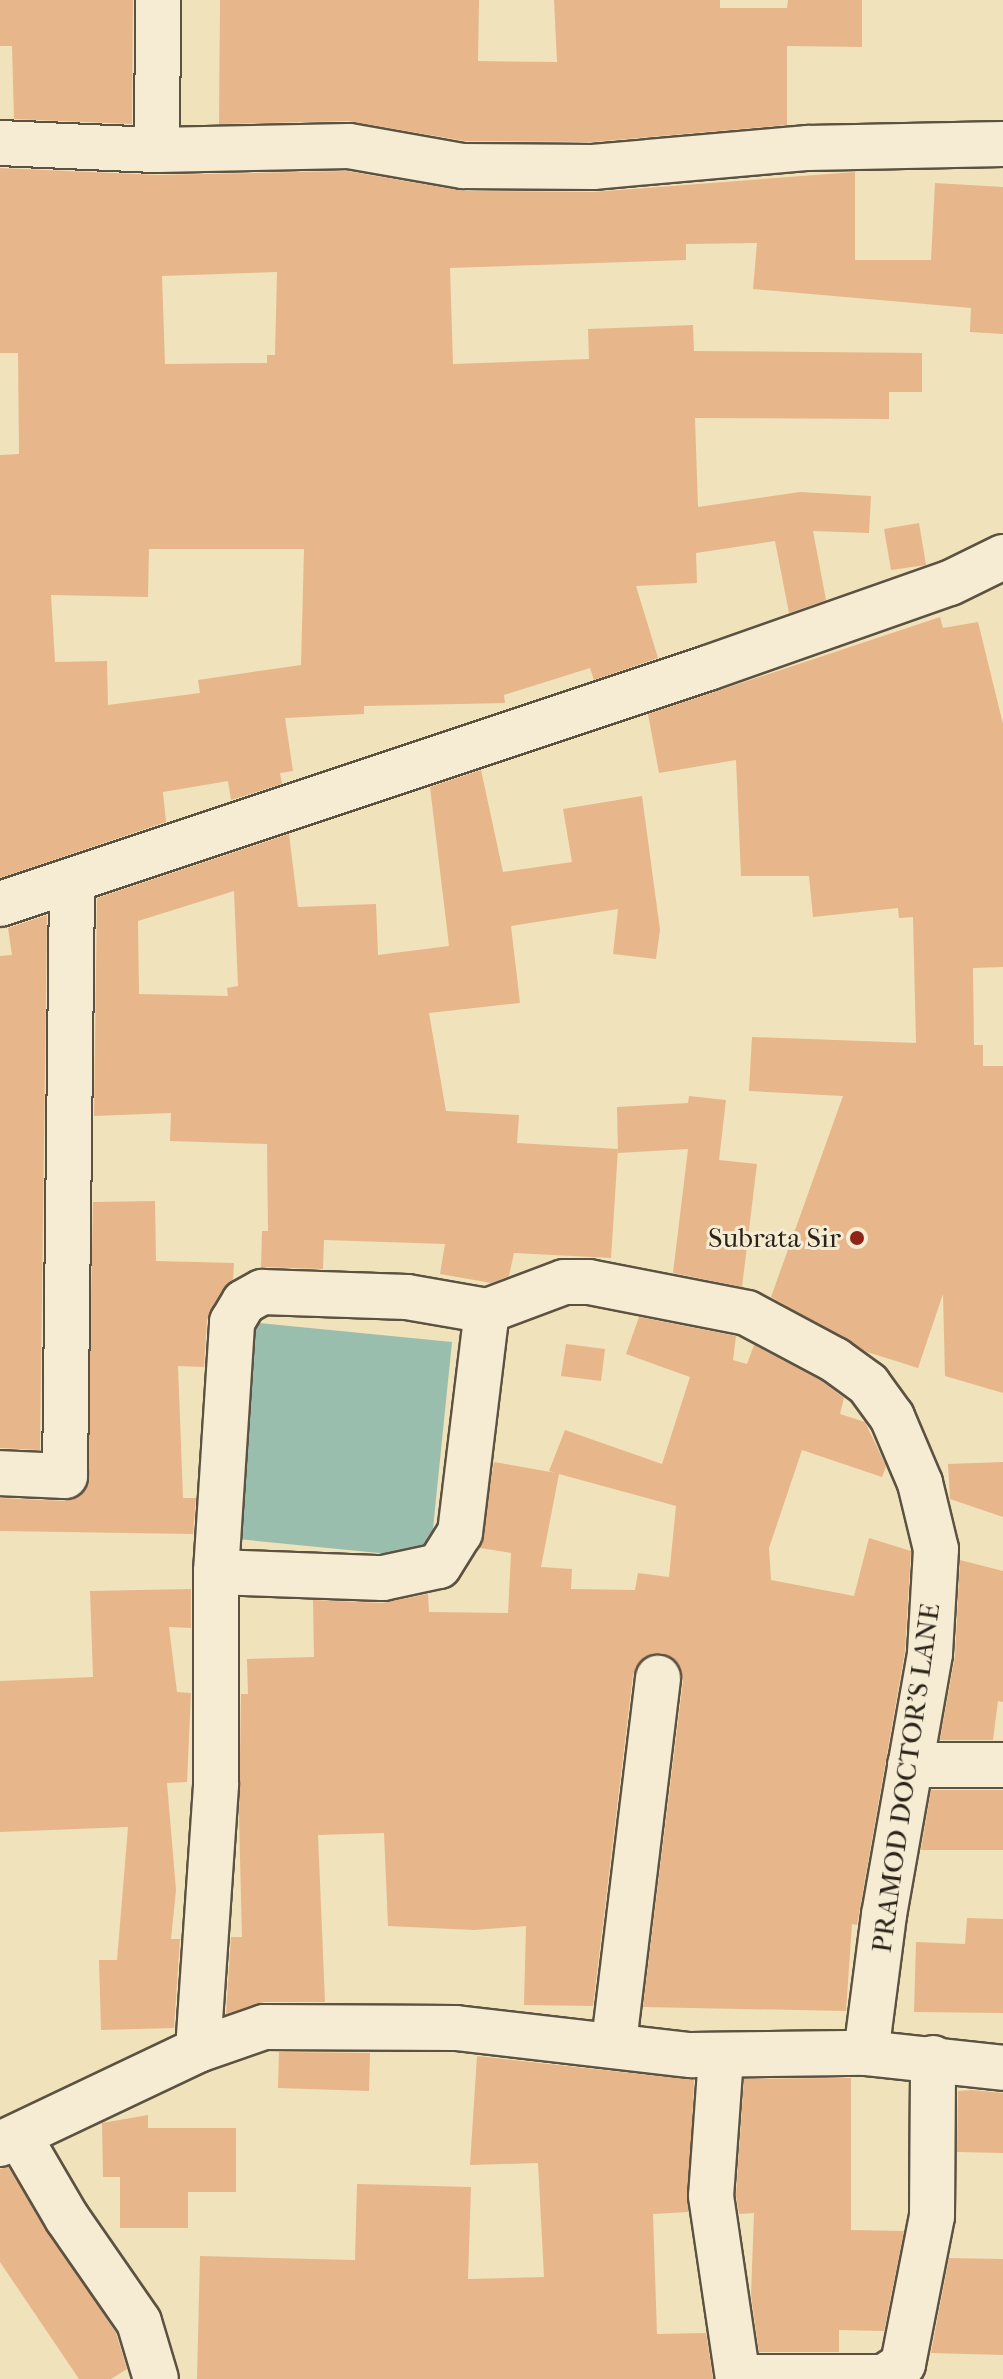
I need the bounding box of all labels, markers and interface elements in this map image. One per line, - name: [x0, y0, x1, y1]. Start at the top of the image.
- place label: Subrata Sir: [708, 1221, 841, 1255]
- marker: Subrata Sir: [848, 1229, 866, 1247]
- street label: PRAMOD DOCTOR'S LANE: [865, 1601, 947, 1955]

